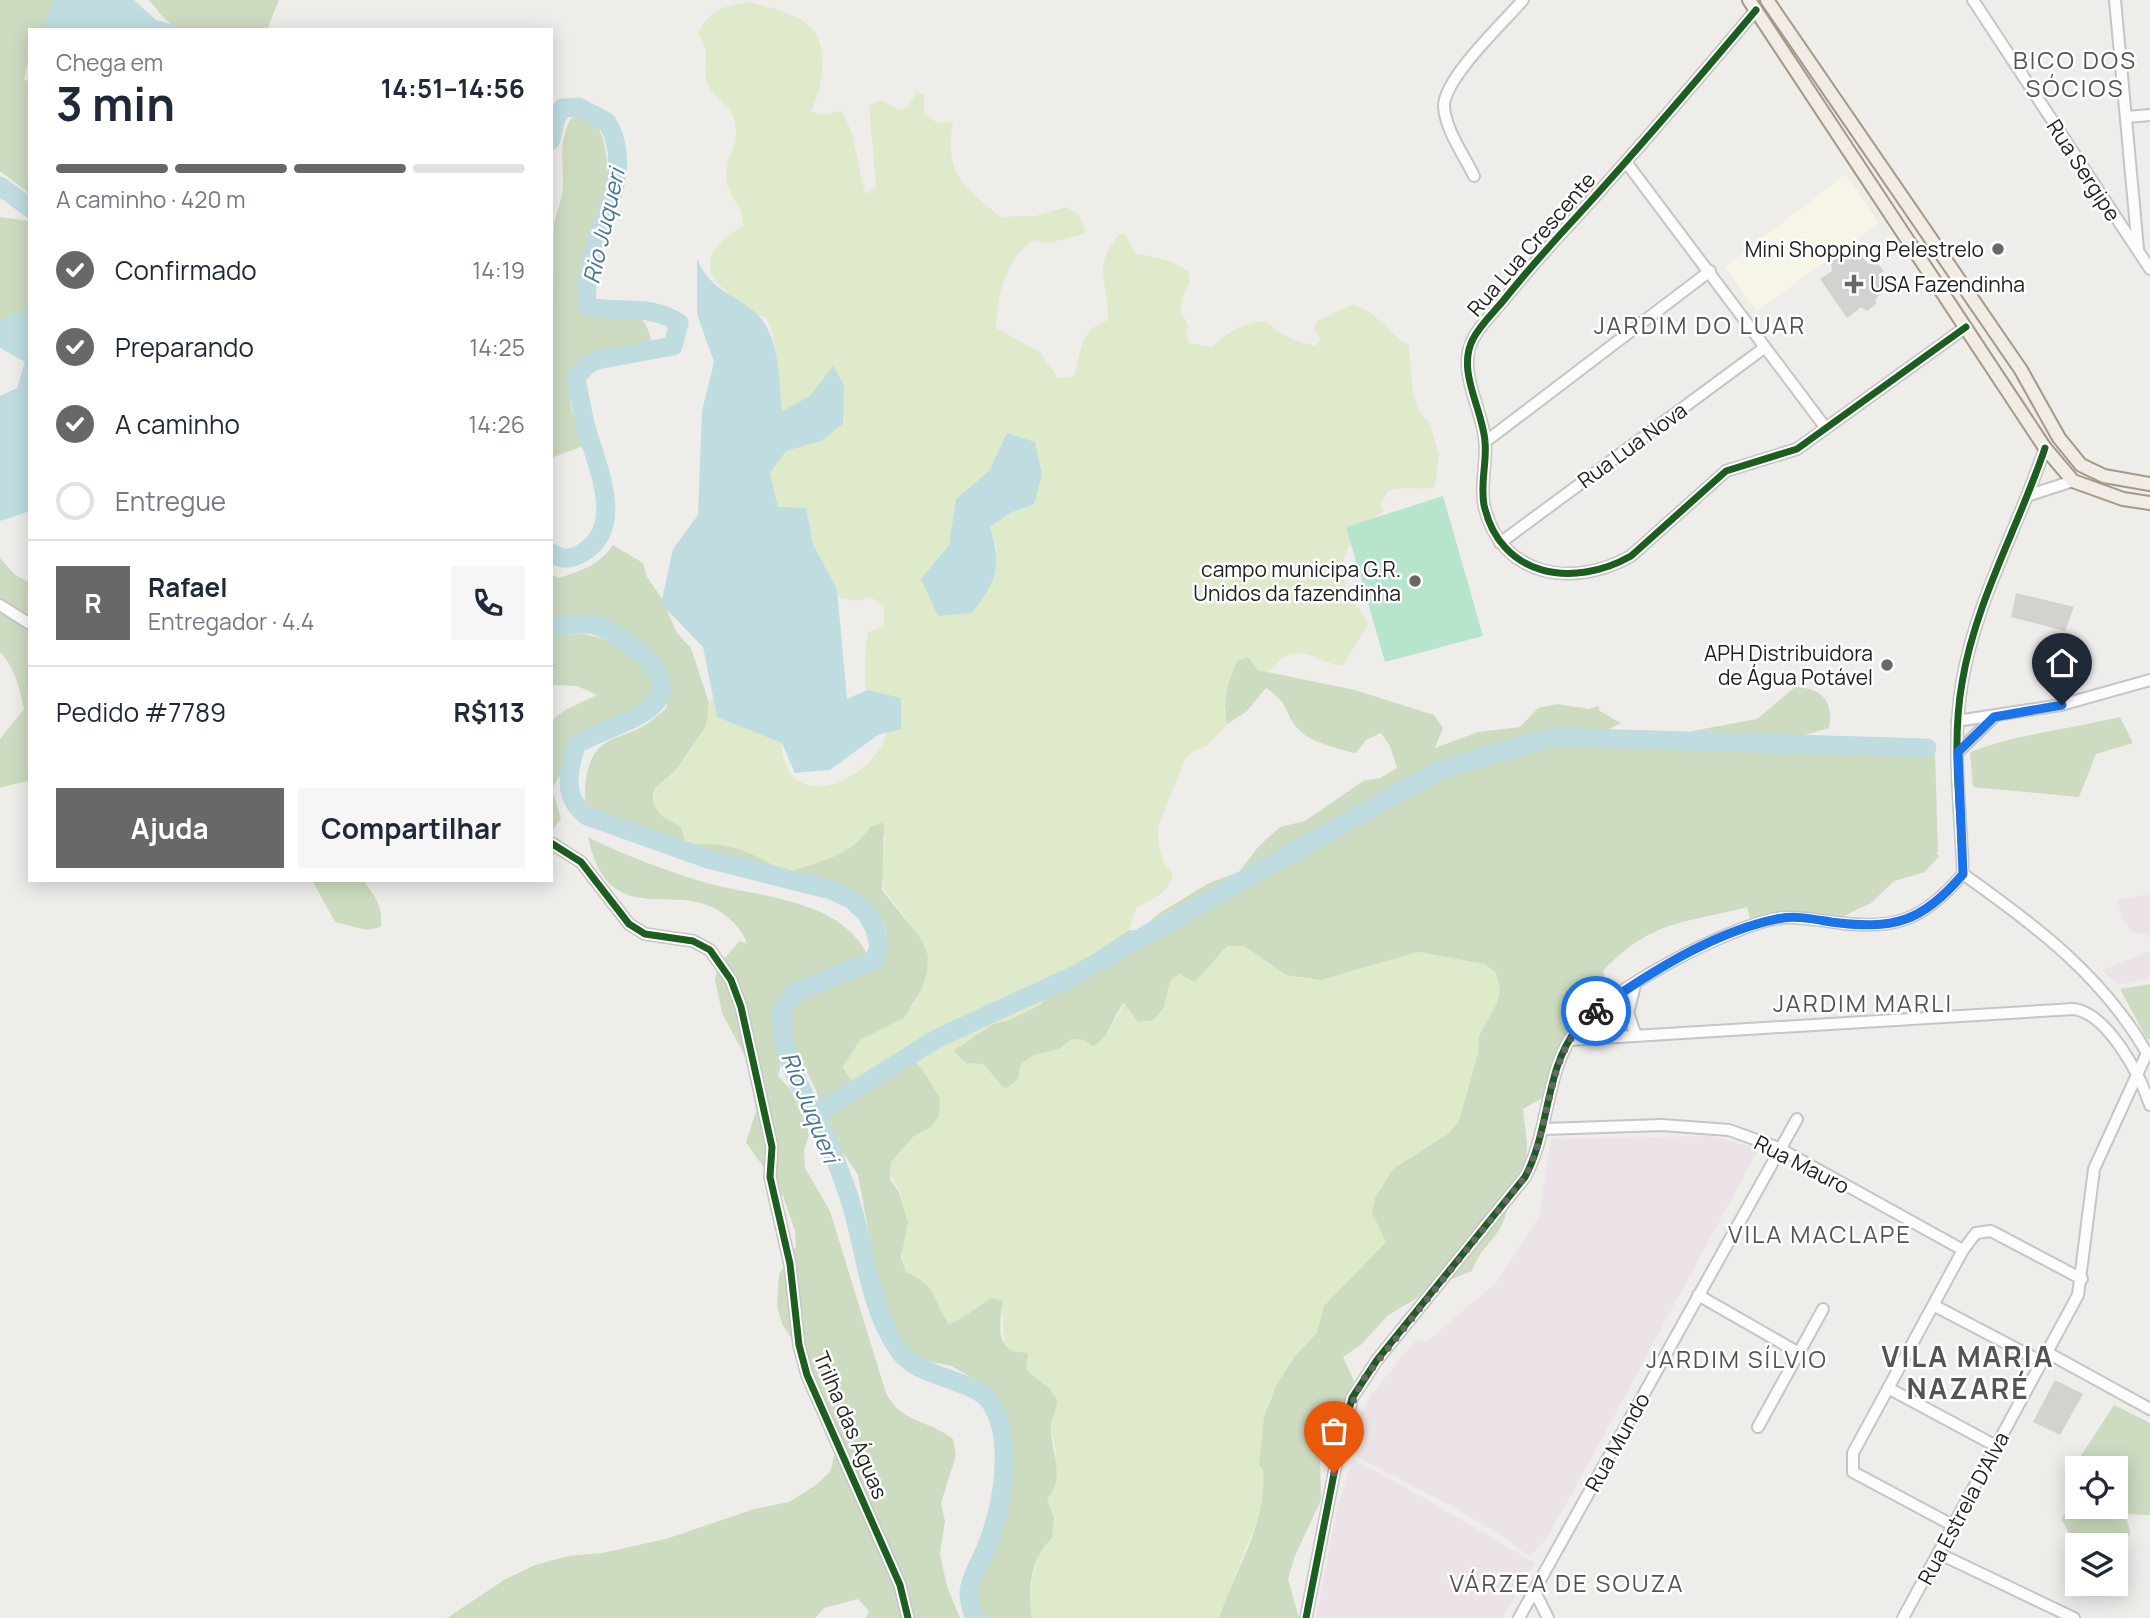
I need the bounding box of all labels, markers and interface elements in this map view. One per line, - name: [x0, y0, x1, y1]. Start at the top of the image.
- district label: BICO DOS SÓCIOS: [2013, 43, 2137, 104]
- text: Chega em: [56, 46, 163, 78]
- text: 14:51–14:56: [381, 70, 525, 106]
- text: 3 min: [56, 72, 175, 135]
- street label: Rua Sergipe: [2041, 114, 2127, 226]
- water label: Rio Juqueri: [574, 163, 632, 287]
- street label: Rua Lua Crescente: [1461, 166, 1601, 322]
- text: A caminho · 420 m: [56, 183, 246, 215]
- place label: Mini Shopping Pelestrelo: [1745, 235, 1984, 263]
- marker: Mini Shopping Pelestrelo: [1990, 241, 2006, 257]
- icon: check: [56, 251, 94, 289]
- text: Confirmado: [115, 252, 257, 288]
- text: 14:19: [472, 254, 525, 286]
- place label: USA Fazendinha: [1870, 270, 2025, 298]
- marker: USA Fazendinha: [1844, 274, 1864, 294]
- district label: JARDIM DO LUAR: [1594, 308, 1806, 341]
- icon: check: [56, 328, 94, 366]
- text: Preparando: [115, 329, 254, 365]
- text: 14:25: [469, 331, 525, 363]
- street label: Rua Lua Nova: [1572, 396, 1692, 494]
- icon: check: [56, 405, 94, 443]
- text: A caminho: [115, 406, 240, 442]
- text: 14:26: [468, 408, 525, 440]
- text: Entregue: [115, 483, 226, 519]
- place label: campo municipa G.R. Unidos da fazendinha: [1193, 555, 1401, 607]
- button: phone: [451, 566, 525, 640]
- text: Rafael: [148, 569, 228, 605]
- marker: campo municipa G.R. Unidos da fazendinha: [1407, 573, 1423, 589]
- text: R: [84, 585, 102, 621]
- text: Entregador · 4.4: [148, 605, 314, 637]
- pin: [2032, 633, 2092, 705]
- place label: APH Distribuidora de Água Potável: [1704, 639, 1873, 691]
- icon: home: [2043, 644, 2081, 682]
- marker: APH Distribuidora de Água Potável: [1879, 657, 1895, 673]
- text: Pedido #7789: [56, 694, 226, 730]
- text: R$113: [454, 694, 525, 730]
- button: Ajuda: [56, 788, 284, 868]
- button: Compartilhar: [298, 788, 525, 868]
- courier: [1561, 976, 1631, 1046]
- district label: JARDIM MARLI: [1773, 986, 1953, 1019]
- icon: bike: [1577, 992, 1615, 1030]
- water label: Rio Juqueri: [774, 1047, 849, 1170]
- street label: Rua Mauro: [1750, 1128, 1854, 1200]
- district label: VILA MACLAPE: [1728, 1217, 1912, 1250]
- district label: VILA MARIA NAZARÉ: [1882, 1337, 2054, 1407]
- district label: JARDIM SÍLVIO: [1646, 1342, 1828, 1375]
- street label: Trilha das Águas: [807, 1347, 895, 1503]
- street label: Rua Mundo: [1578, 1388, 1656, 1496]
- pin: [1304, 1401, 1364, 1473]
- icon: bag: [1315, 1412, 1353, 1450]
- street label: Rua Estrela D'Alva: [1911, 1427, 2015, 1589]
- map controls: [2065, 1456, 2128, 1596]
- button: locate: [2065, 1456, 2128, 1519]
- button: layers: [2065, 1533, 2128, 1596]
- district label: VÁRZEA DE SOUZA: [1449, 1566, 1685, 1599]

